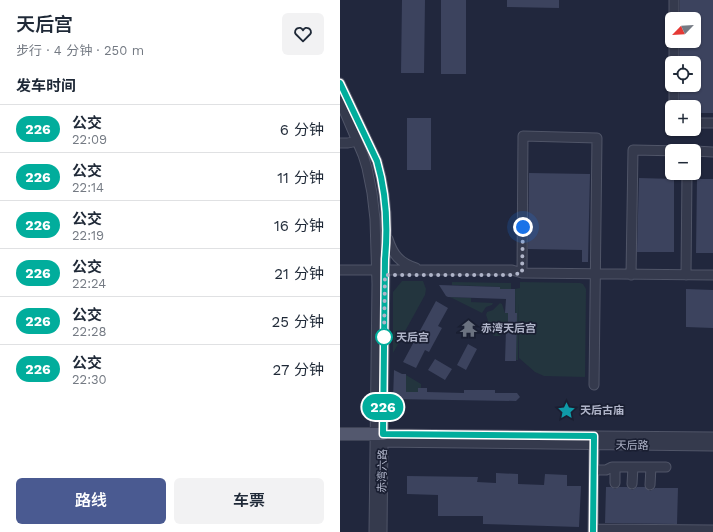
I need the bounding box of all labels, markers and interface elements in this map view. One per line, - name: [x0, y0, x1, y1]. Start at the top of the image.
- north arrow: [665, 12, 701, 48]
- map controls: [665, 12, 701, 180]
- text: 天后宫: [16, 13, 73, 36]
- button: heart: [282, 13, 324, 55]
- text: 步行 · 4 分钟 · 250 m: [16, 43, 144, 58]
- button: locate: [665, 56, 701, 92]
- text: 发车时间: [16, 77, 76, 95]
- button: +: [665, 100, 701, 136]
- text: 公交: [72, 114, 102, 132]
- text: 226: [25, 121, 51, 137]
- text: 6 分钟: [280, 121, 324, 139]
- text: 22:09: [72, 132, 107, 147]
- button: −: [665, 144, 701, 180]
- text: 公交: [72, 162, 102, 180]
- text: 226: [25, 169, 51, 185]
- text: 11 分钟: [277, 169, 324, 187]
- text: 22:14: [72, 180, 104, 195]
- text: 公交: [72, 210, 102, 228]
- text: 226: [25, 217, 51, 233]
- text: 16 分钟: [274, 217, 324, 235]
- your location: [513, 217, 533, 237]
- text: 22:19: [72, 228, 104, 243]
- text: 公交: [72, 258, 102, 276]
- text: 226: [25, 265, 51, 281]
- text: 21 分钟: [274, 265, 324, 283]
- text: 22:24: [72, 276, 106, 291]
- text: 公交: [72, 306, 102, 324]
- text: 226: [25, 313, 51, 329]
- text: 25 分钟: [271, 313, 324, 331]
- temple icon: 赤湾天后宫: [458, 318, 478, 338]
- place label: 赤湾天后宫: [481, 322, 536, 335]
- text: 22:28: [72, 324, 107, 339]
- marker: 天后宫: [375, 328, 393, 346]
- place label: 天后宫: [396, 331, 429, 344]
- text: 公交: [72, 354, 102, 372]
- text: 226: [25, 361, 51, 377]
- text: 27 分钟: [272, 361, 324, 379]
- text: 22:30: [72, 372, 107, 387]
- line badge: 226: [360, 394, 406, 420]
- text: 226: [370, 399, 396, 415]
- place icon: 天后古庙: [557, 400, 577, 420]
- place label: 天后古庙: [580, 404, 624, 417]
- street label: 天后路: [615, 439, 649, 452]
- street label: 赤湾六路: [376, 449, 389, 493]
- button: 路线: [16, 478, 166, 524]
- button: 车票: [174, 478, 324, 524]

